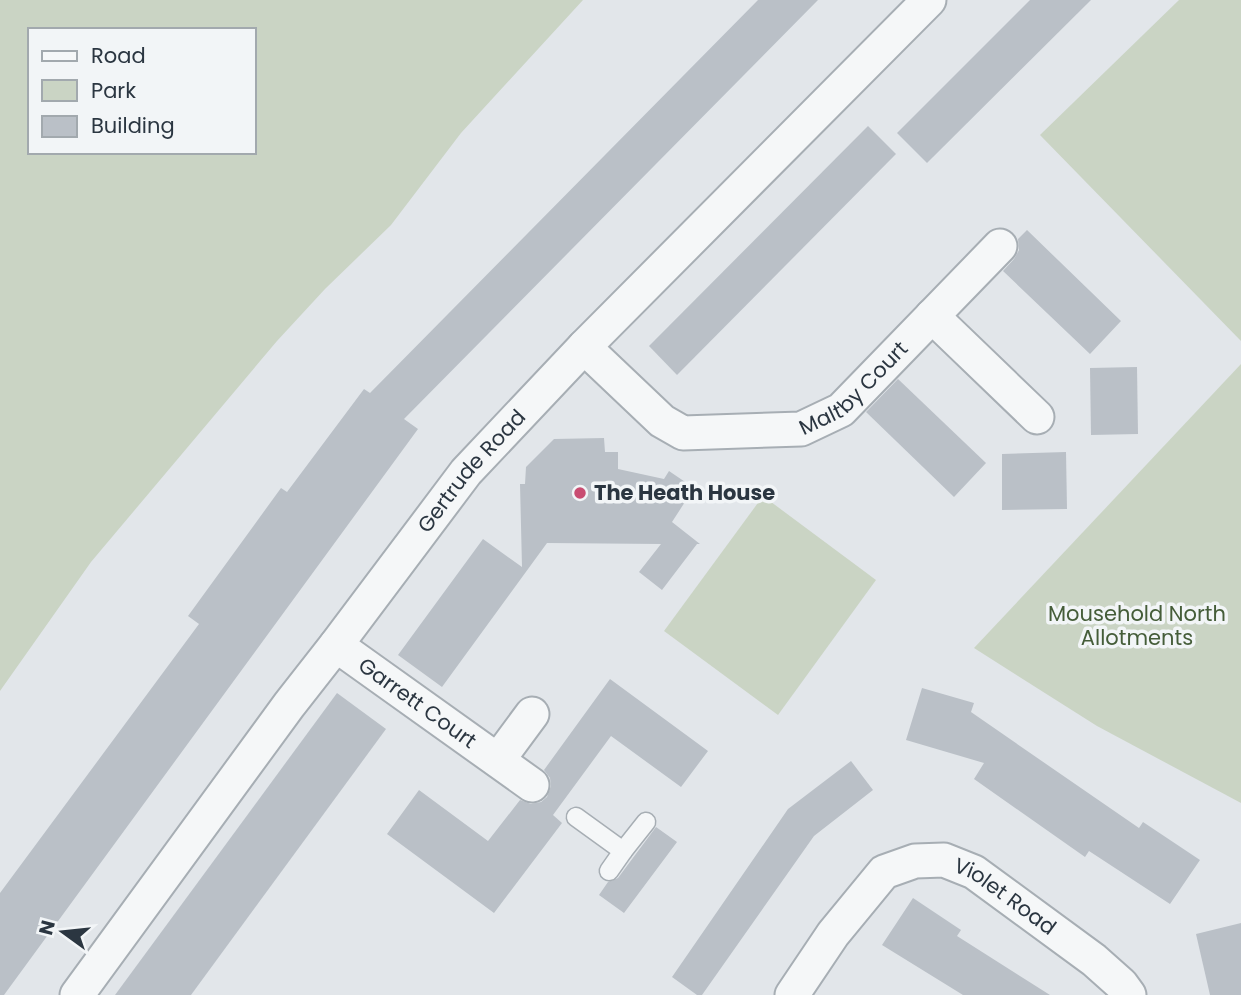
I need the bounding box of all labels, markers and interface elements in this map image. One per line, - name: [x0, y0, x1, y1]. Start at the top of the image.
- legend: [28, 28, 256, 154]
- text: Road: [91, 41, 146, 70]
- text: Park: [91, 76, 136, 105]
- text: Building: [91, 111, 175, 140]
- street label: Maltby Court: [794, 334, 914, 442]
- street label: Gertrude Road: [410, 403, 532, 539]
- place label: The Heath House: [594, 478, 775, 507]
- marker: The Heath House: [572, 485, 588, 501]
- park label: Mousehold North Allotments: [1048, 599, 1226, 652]
- street label: Garrett Court: [353, 651, 483, 755]
- street label: Violet Road: [950, 850, 1062, 942]
- north arrow: [28, 897, 98, 967]
- text: N: [32, 917, 62, 938]

